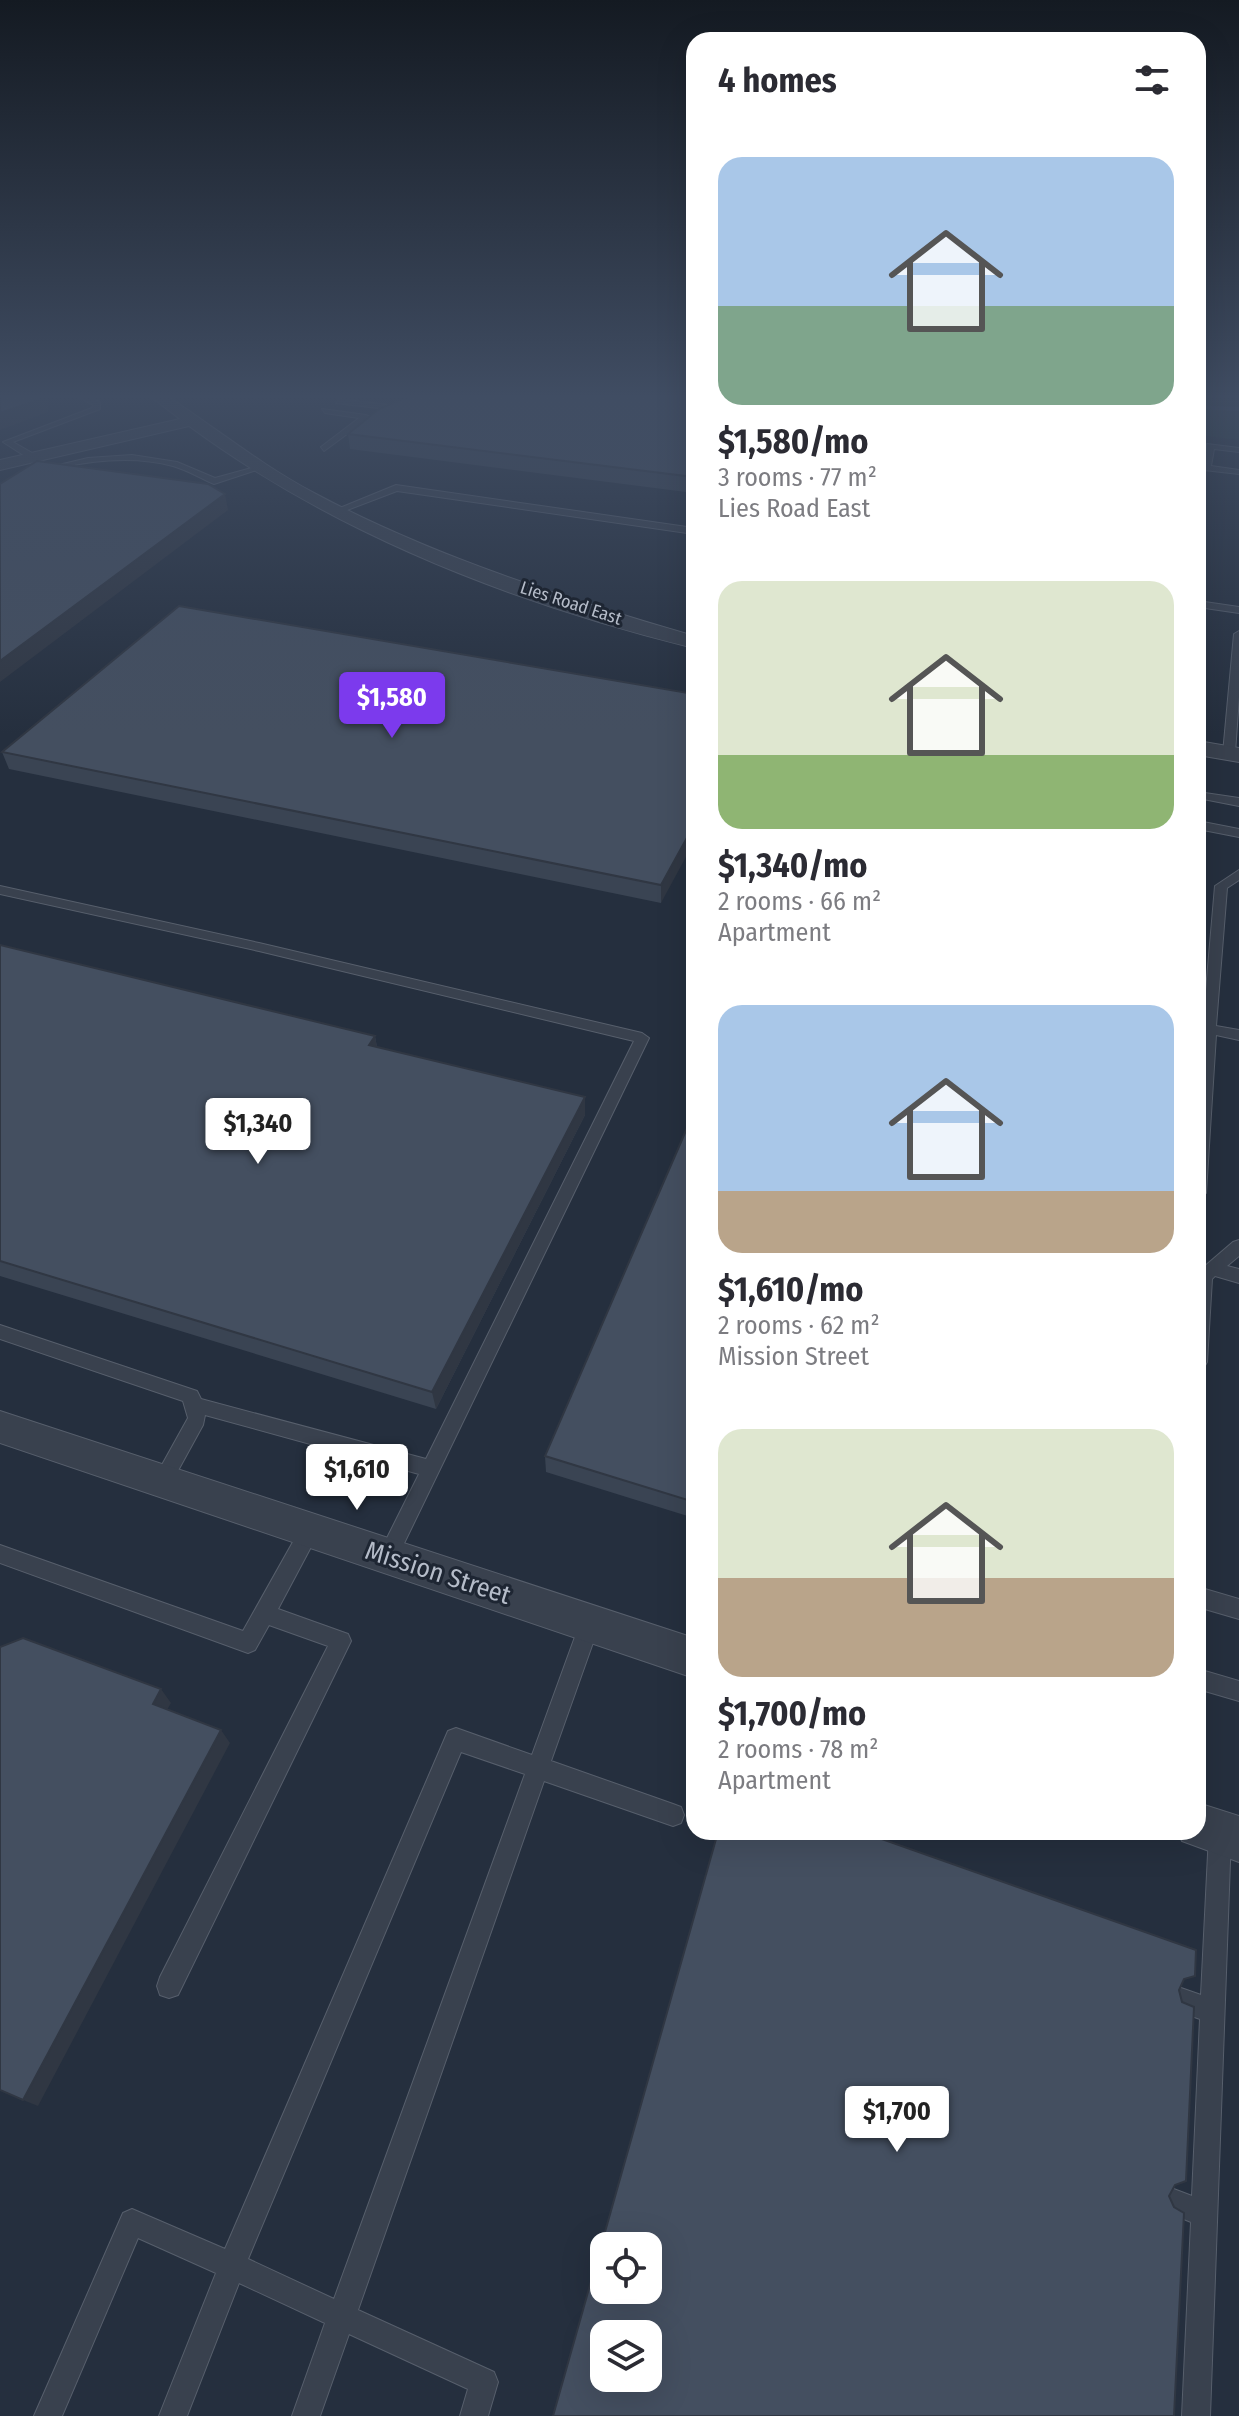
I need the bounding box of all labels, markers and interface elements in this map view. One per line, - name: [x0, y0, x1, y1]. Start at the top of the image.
- icon: filters: [1130, 58, 1174, 102]
- text: 4 homes: [718, 60, 837, 101]
- icon: home: [874, 209, 1018, 353]
- text: $1,580/mo: [718, 421, 868, 462]
- text: 3 rooms · 77 m²: [718, 462, 877, 493]
- text: Lies Road East: [718, 493, 870, 524]
- street label: Lies Road East: [517, 576, 625, 630]
- icon: home: [874, 633, 1018, 777]
- pin: $1,580: [327, 672, 457, 740]
- text: $1,580: [357, 682, 427, 713]
- text: $1,340/mo: [718, 845, 867, 886]
- text: 2 rooms · 66 m²: [718, 886, 881, 917]
- text: Apartment: [718, 917, 831, 948]
- icon: home: [874, 1057, 1018, 1201]
- pin: $1,340: [193, 1098, 323, 1166]
- text: $1,340: [223, 1108, 293, 1139]
- text: $1,610/mo: [718, 1269, 863, 1310]
- text: 2 rooms · 62 m²: [718, 1310, 880, 1341]
- text: Mission Street: [718, 1341, 869, 1372]
- pin: $1,610: [292, 1444, 422, 1512]
- text: $1,610: [324, 1454, 390, 1485]
- icon: home: [874, 1481, 1018, 1625]
- street label: Mission Street: [361, 1535, 515, 1611]
- text: $1,700/mo: [718, 1693, 866, 1734]
- text: 2 rooms · 78 m²: [718, 1734, 879, 1765]
- text: Apartment: [718, 1765, 831, 1796]
- pin: $1,700: [832, 2086, 962, 2154]
- text: $1,700: [863, 2096, 931, 2127]
- map controls: [590, 2232, 662, 2392]
- button: locate: [590, 2232, 662, 2304]
- button: layers: [590, 2320, 662, 2392]

